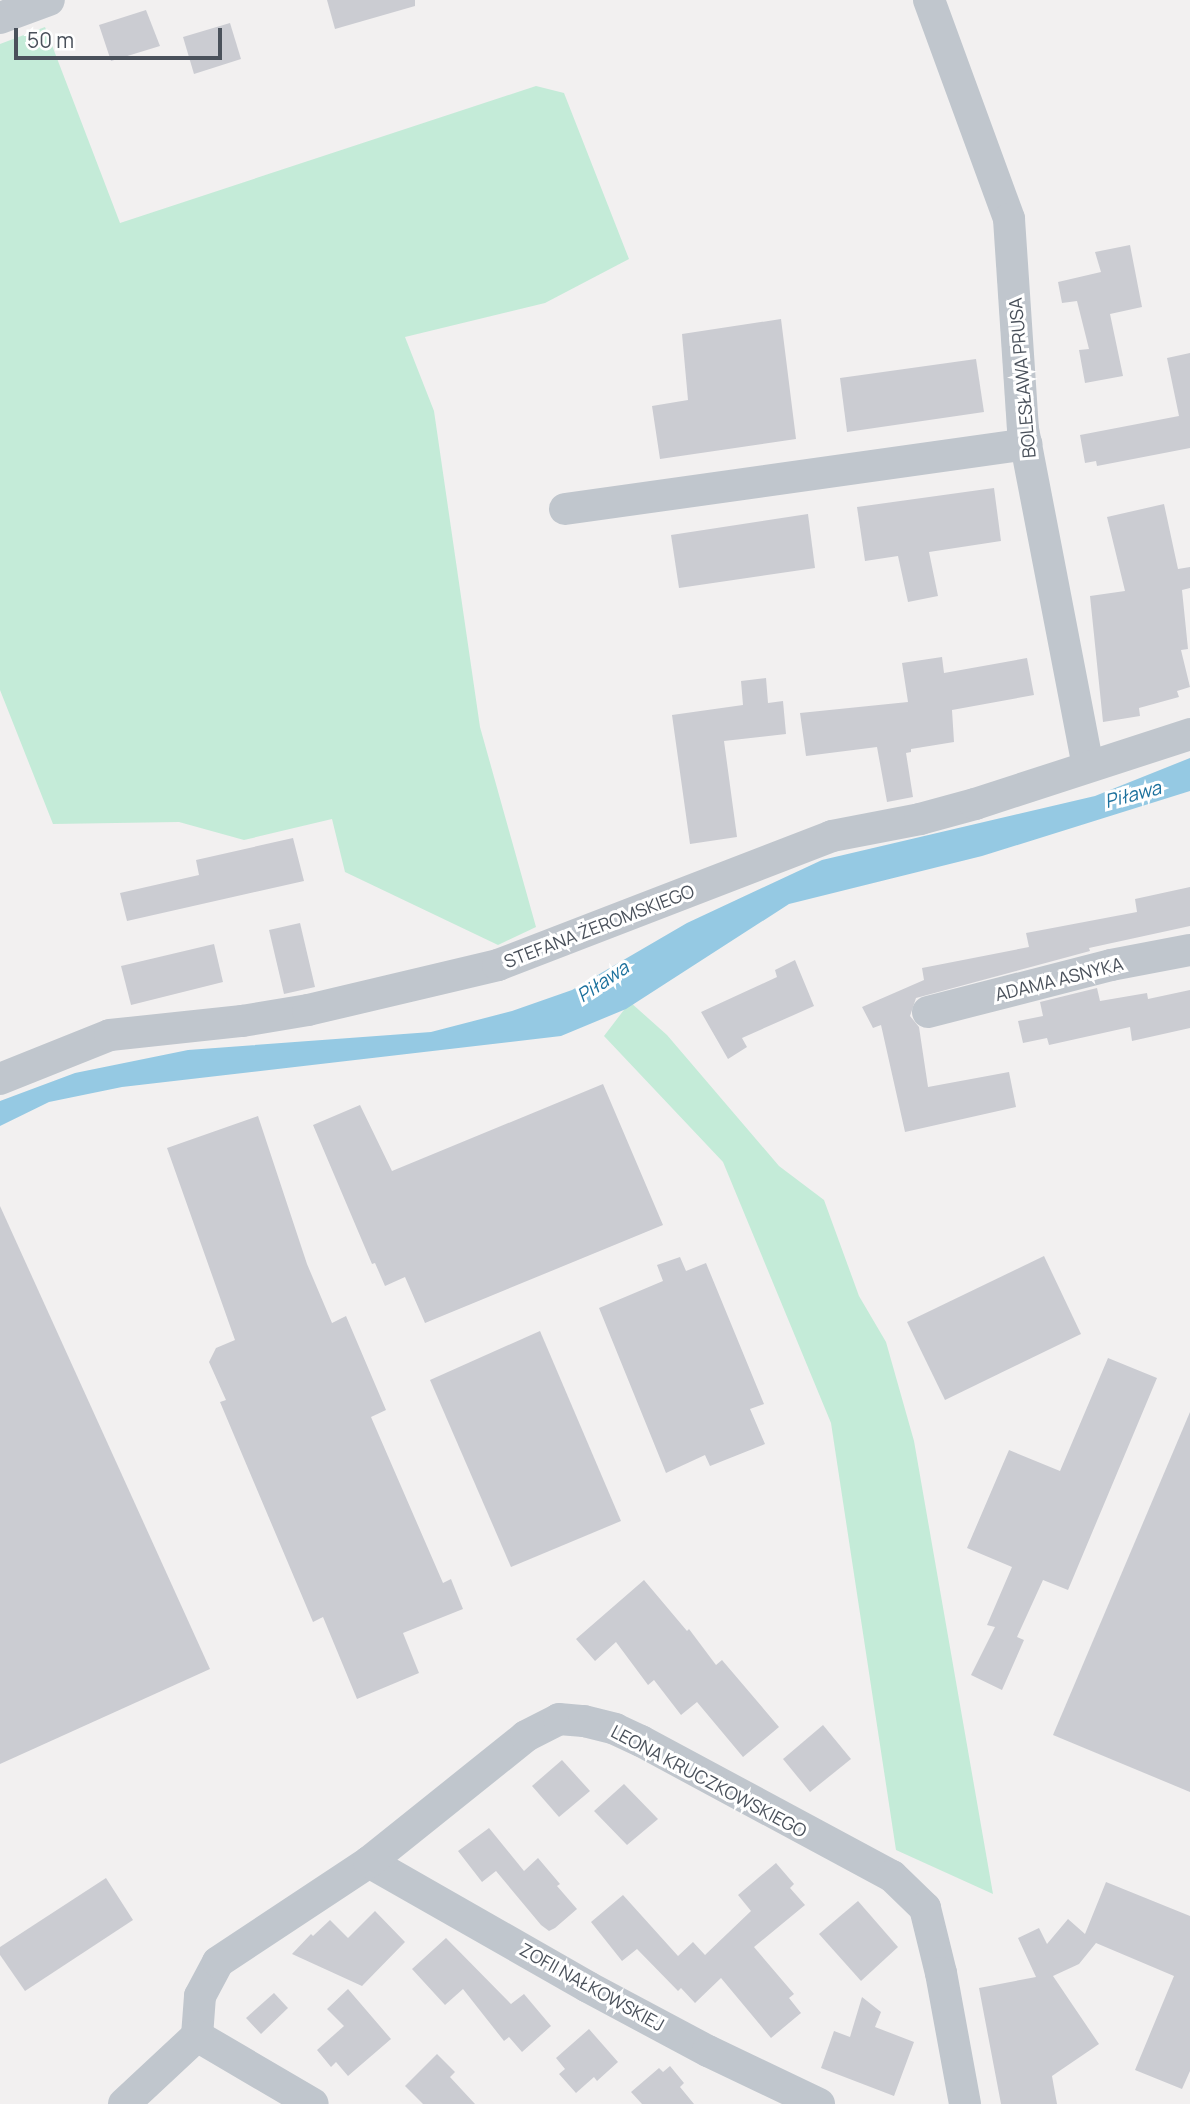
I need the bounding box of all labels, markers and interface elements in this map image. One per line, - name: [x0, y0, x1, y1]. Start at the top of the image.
- scale bar: [18, 14, 226, 58]
- text: 50 m: [27, 26, 74, 54]
- street label: BOLESŁAWA PRUSA: [1004, 297, 1040, 459]
- water label: Piława: [1102, 777, 1164, 813]
- street label: STEFANA ŻEROMSKIEGO: [501, 880, 697, 972]
- street label: ADAMA ASNYKA: [993, 953, 1125, 1005]
- water label: Piława: [573, 956, 633, 1008]
- street label: LEONA KRUCZKOWSKIEGO: [608, 1720, 810, 1842]
- street label: ZOFII NAŁKOWSKIEJ: [516, 1938, 668, 2036]

